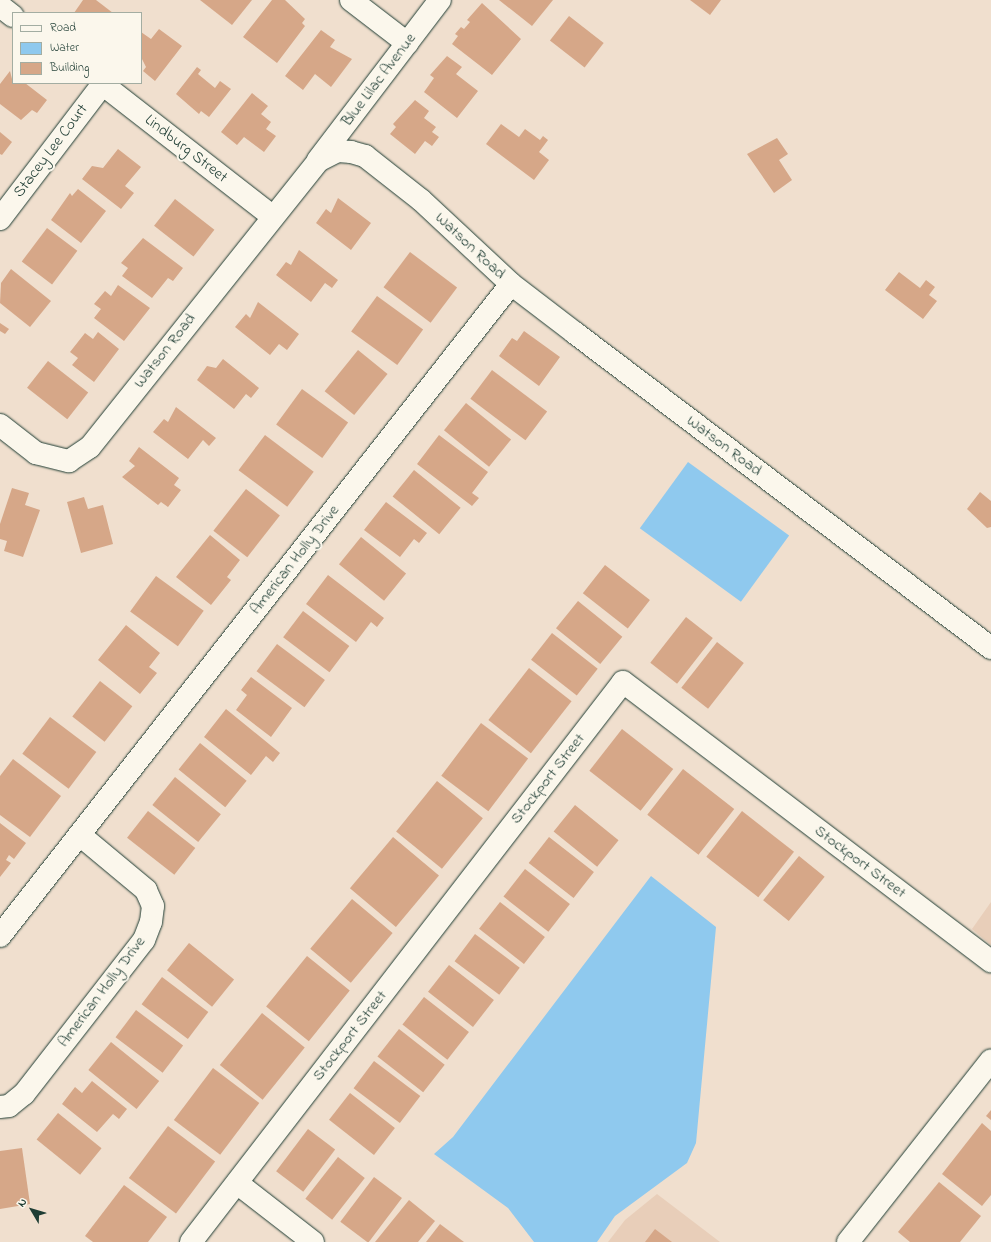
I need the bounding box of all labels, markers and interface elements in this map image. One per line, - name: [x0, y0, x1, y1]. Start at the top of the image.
- legend: [12, 12, 142, 84]
- text: Road: [50, 19, 76, 37]
- street label: Blue Lilac Avenue: [338, 30, 420, 130]
- text: Water: [50, 39, 79, 57]
- text: Building: [50, 59, 89, 77]
- street label: Stacey Lee Court: [10, 100, 92, 202]
- street label: Lindburg Street: [141, 111, 231, 187]
- street label: Watson Road: [431, 208, 509, 284]
- street label: Watson Road: [130, 310, 200, 392]
- street label: Watson Road: [682, 411, 766, 481]
- street label: American Holly Drive: [246, 501, 344, 619]
- street label: Stockport Street: [507, 730, 589, 828]
- street label: Stockport Street: [810, 821, 910, 903]
- street label: American Holly Drive: [54, 933, 150, 1051]
- street label: Stockport Street: [309, 987, 391, 1085]
- north arrow: [12, 1190, 52, 1230]
- text: N: [14, 1195, 31, 1210]

